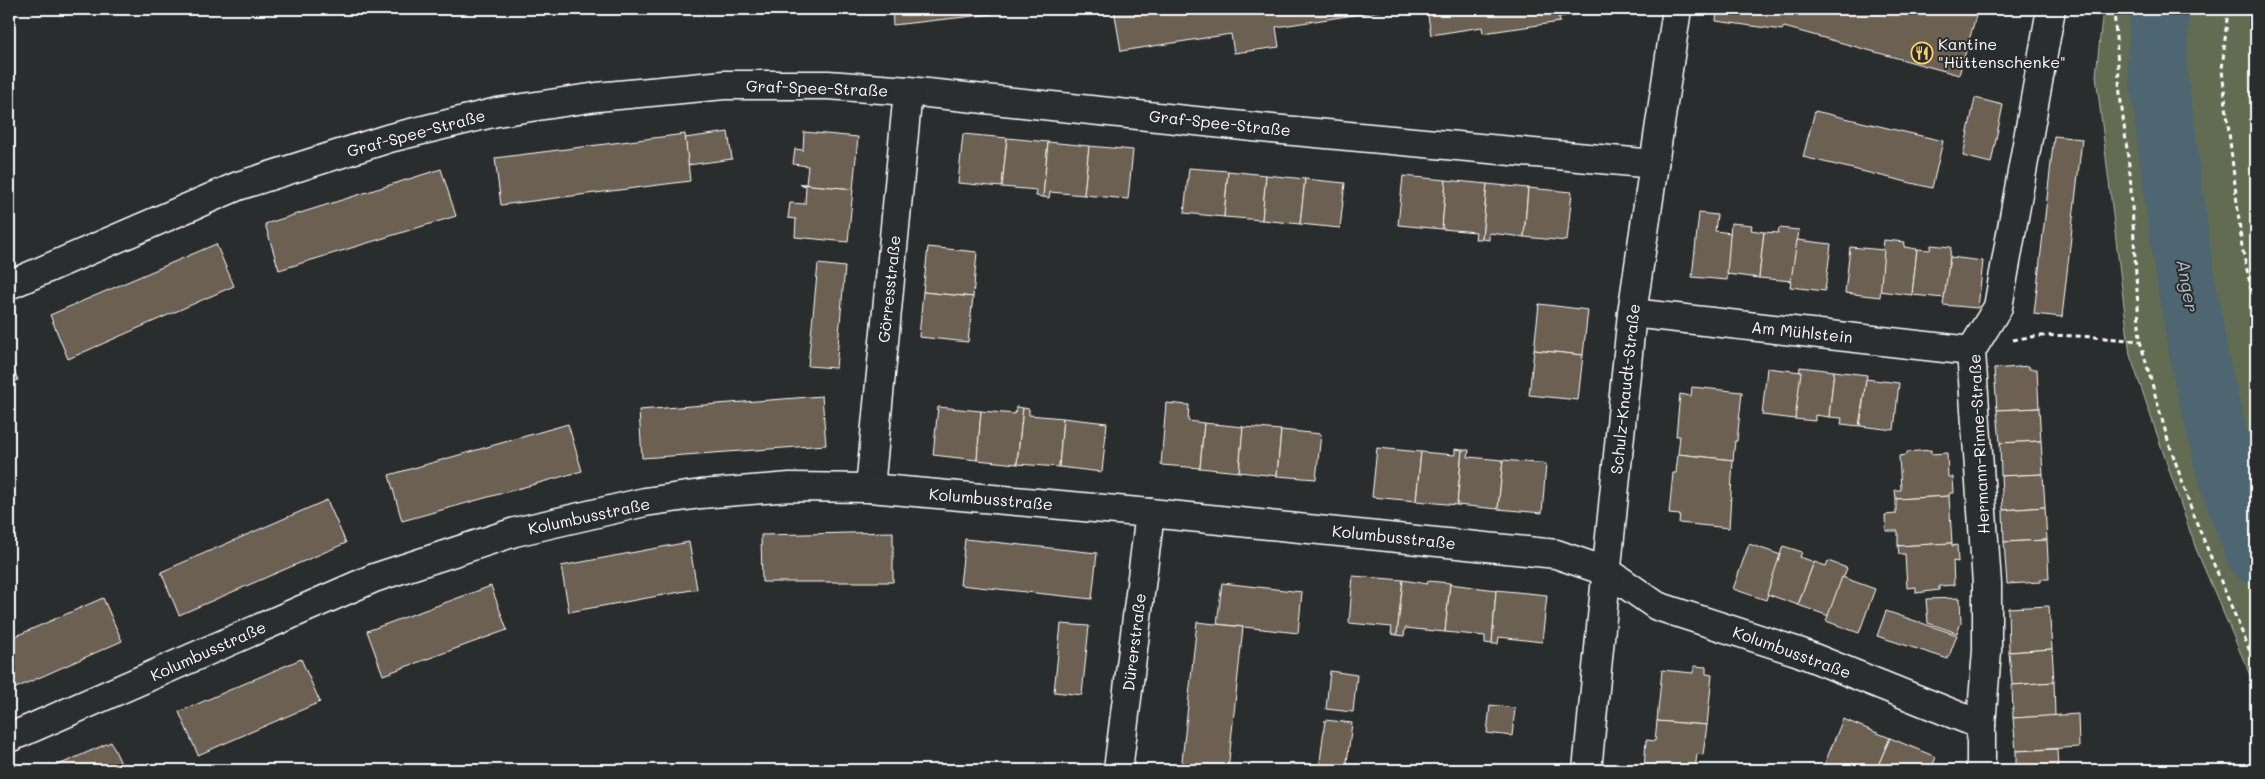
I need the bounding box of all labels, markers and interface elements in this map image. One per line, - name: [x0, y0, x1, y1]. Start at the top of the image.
- place label: Kantine "Hüttenschenke": [1938, 33, 2066, 72]
- restaurant icon: Kantine "Hüttenschenke": [1910, 41, 1934, 65]
- street label: Graf-Spee-Straße: [746, 75, 889, 100]
- street label: Graf-Spee-Straße: [344, 104, 487, 161]
- street label: Graf-Spee-Straße: [1148, 105, 1292, 140]
- street label: Görresstraße: [872, 234, 905, 344]
- water label: Anger: [2172, 258, 2204, 314]
- street label: Schulz-Knaudt-Straße: [1605, 303, 1644, 475]
- street label: Am Mühlstein: [1750, 316, 1854, 347]
- street label: Hermann-Rinne-Straße: [1963, 354, 1994, 535]
- street label: Kolumbusstraße: [928, 483, 1054, 514]
- street label: Kolumbusstraße: [526, 492, 652, 539]
- street label: Kolumbusstraße: [1331, 520, 1457, 553]
- street label: Dürerstraße: [1117, 592, 1150, 692]
- street label: Kolumbusstraße: [147, 616, 269, 685]
- street label: Kolumbusstraße: [1730, 620, 1854, 683]

